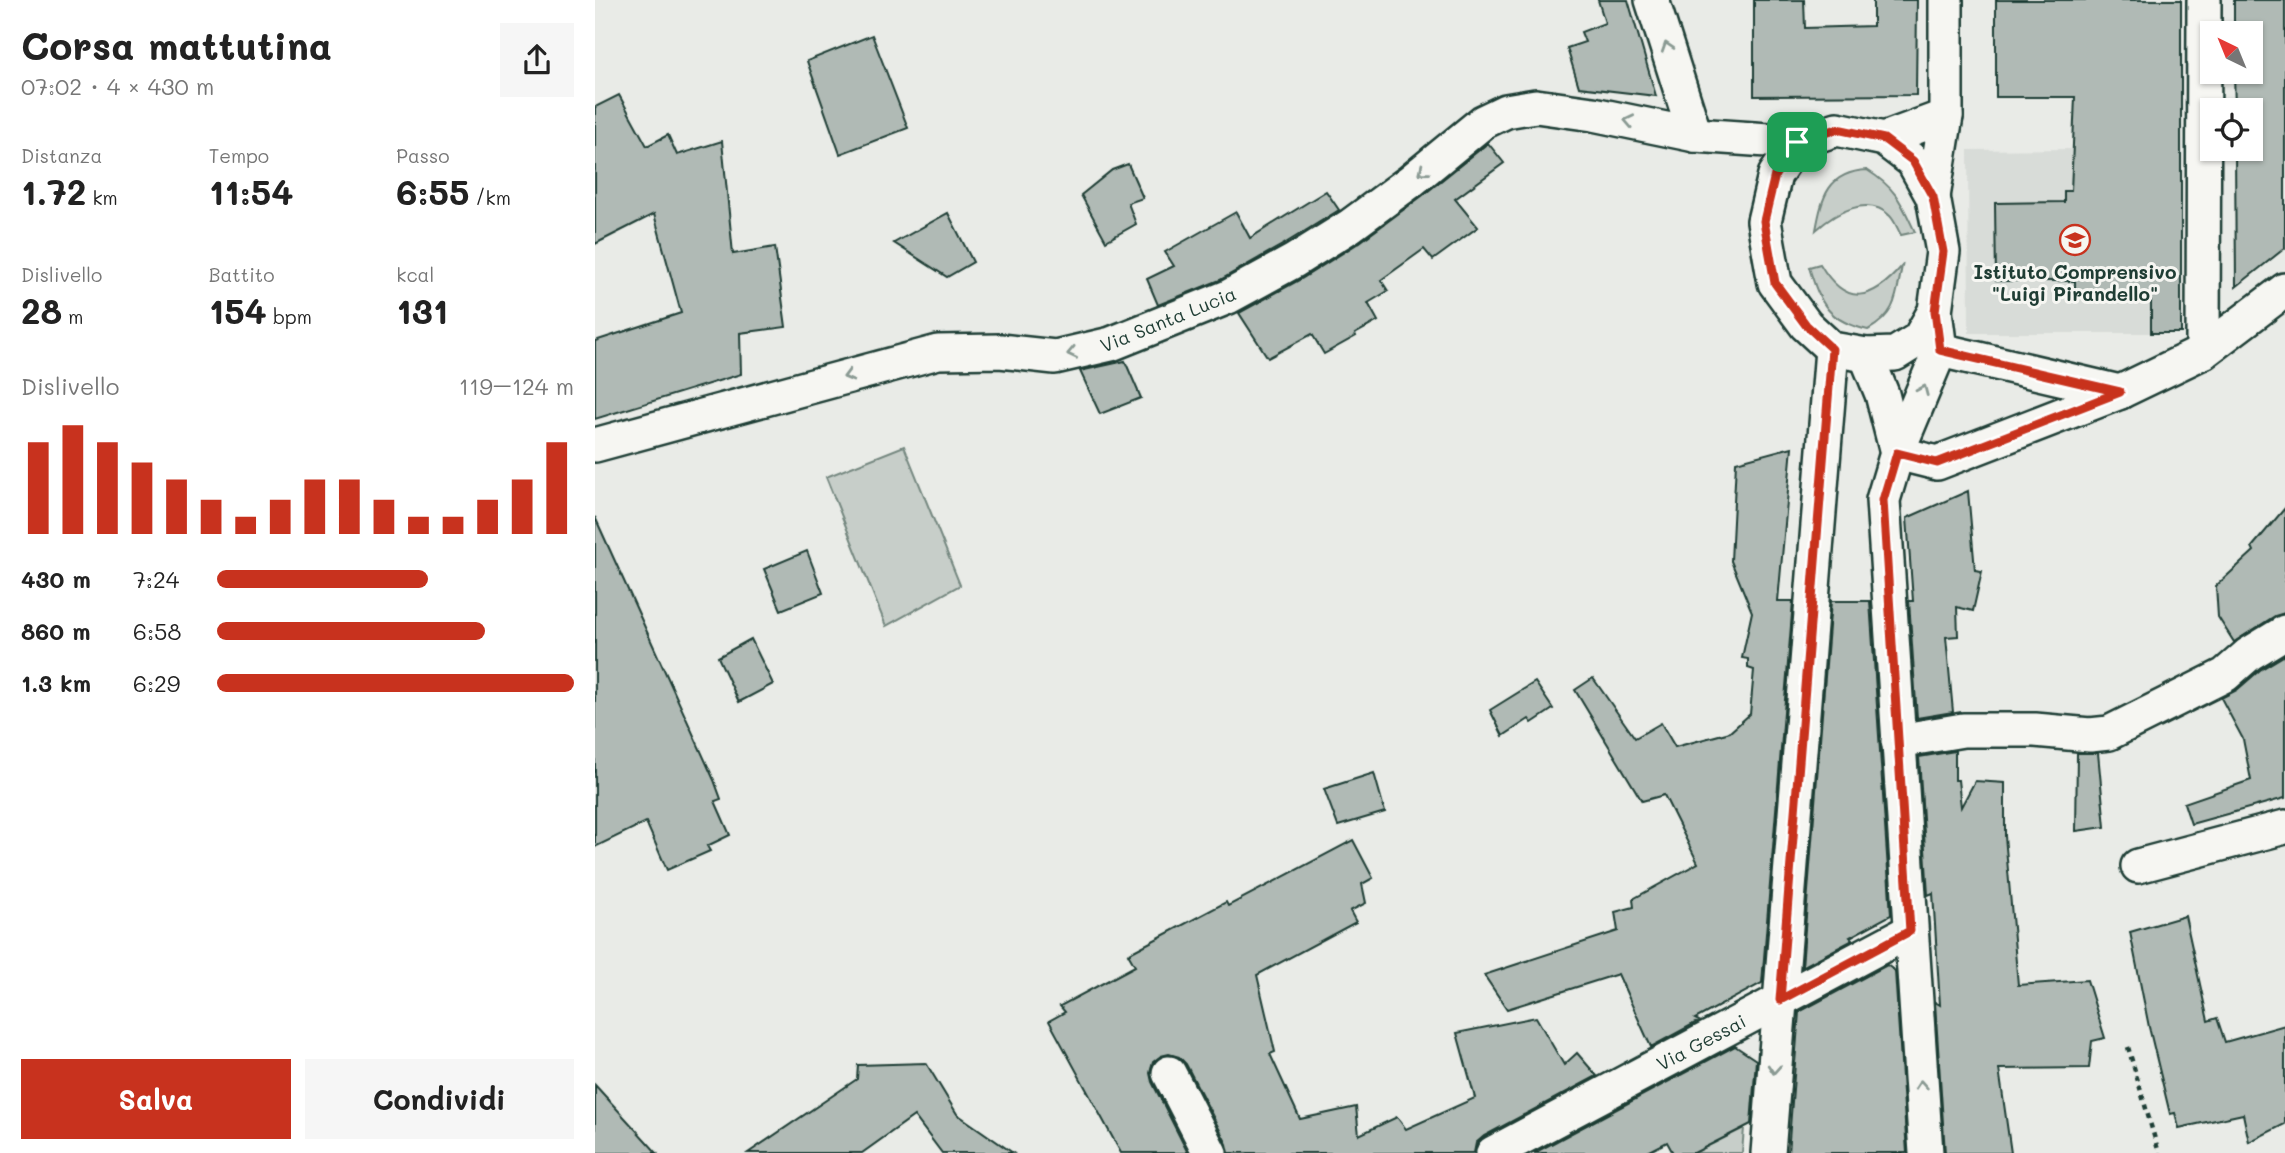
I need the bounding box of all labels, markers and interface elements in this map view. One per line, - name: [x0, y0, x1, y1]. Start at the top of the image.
- text: Corsa mattutina: [21, 20, 332, 70]
- north arrow: [2200, 21, 2263, 84]
- map controls: [2200, 21, 2263, 161]
- button: share: [500, 23, 574, 97]
- one-way arrow: [1661, 41, 1675, 53]
- text: 07:02 · 4 × 430 m: [21, 71, 214, 101]
- button: locate: [2200, 98, 2263, 161]
- pin: [1767, 112, 1827, 172]
- one-way arrow: [1623, 115, 1635, 130]
- icon: arrive: [1778, 123, 1816, 161]
- text: Distanza: [21, 143, 102, 168]
- text: Tempo: [209, 143, 269, 168]
- text: Passo: [396, 143, 450, 168]
- one-way arrow: [1418, 163, 1431, 175]
- text: 1.72: [21, 168, 86, 214]
- text: 11:54: [209, 168, 293, 214]
- text: 6:55: [396, 168, 469, 214]
- text: km: [86, 185, 118, 210]
- text: /km: [469, 185, 511, 210]
- school or university icon: Istituto Comprensivo "Luigi Pirandello": [2058, 223, 2092, 257]
- place label: Istituto Comprensivo "Luigi Pirandello": [1974, 259, 2176, 306]
- text: Dislivello: [21, 262, 102, 287]
- text: Battito: [209, 262, 274, 287]
- text: kcal: [396, 262, 434, 287]
- street label: Via Santa Lucia: [1096, 280, 1240, 358]
- text: 28: [21, 287, 62, 333]
- text: 154: [209, 287, 267, 333]
- text: 131: [396, 287, 448, 333]
- text: m: [62, 304, 84, 329]
- text: bpm: [267, 304, 312, 329]
- one-way arrow: [1066, 345, 1078, 359]
- one-way arrow: [842, 368, 854, 383]
- text: Dislivello: [21, 371, 119, 401]
- text: 119–124 m: [459, 371, 574, 401]
- one-way arrow: [1915, 384, 1929, 396]
- text: 430 m: [21, 564, 91, 594]
- text: 7:24: [133, 564, 179, 594]
- text: 860 m: [21, 616, 91, 646]
- text: 6:58: [133, 616, 181, 646]
- text: 1.3 km: [21, 668, 91, 698]
- text: 6:29: [133, 668, 180, 698]
- street label: Via Gessai: [1652, 1008, 1750, 1076]
- button: Salva: [21, 1059, 291, 1139]
- button: Condividi: [305, 1059, 574, 1139]
- one-way arrow: [1767, 1063, 1782, 1074]
- one-way arrow: [1914, 1079, 1929, 1090]

